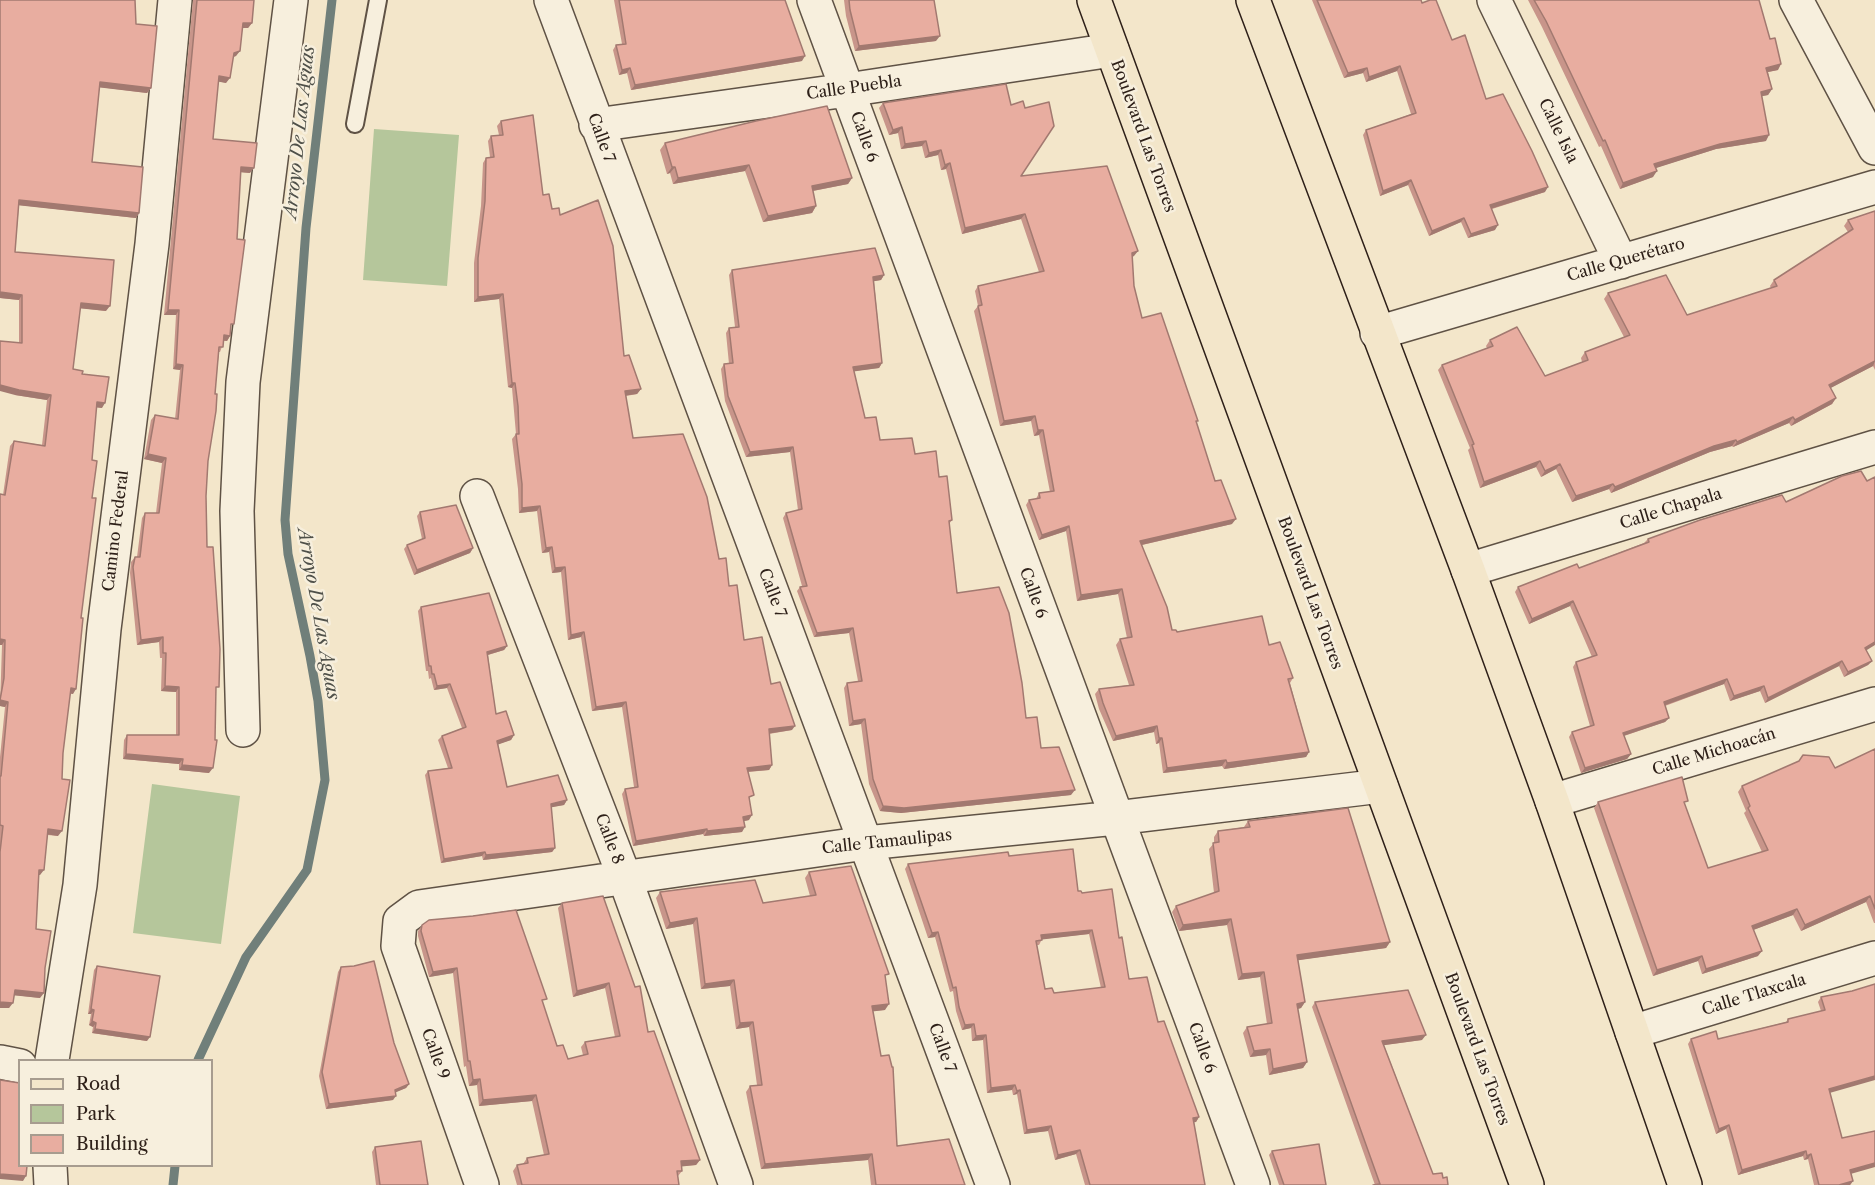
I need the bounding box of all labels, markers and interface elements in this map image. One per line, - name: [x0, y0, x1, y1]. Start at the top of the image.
- water label: Arroyo De Las Aguas: [280, 44, 320, 220]
- street label: Boulevard Las Torres: [1106, 57, 1180, 215]
- street label: Calle Puebla: [805, 72, 903, 104]
- street label: Calle Isla: [1534, 96, 1582, 166]
- street label: Calle 6: [846, 109, 882, 165]
- street label: Calle 7: [583, 111, 619, 165]
- street label: Calle Querétaro: [1565, 234, 1687, 286]
- street label: Camino Federal: [99, 469, 133, 593]
- street label: Calle Chapala: [1618, 484, 1724, 534]
- street label: Boulevard Las Torres: [1273, 514, 1347, 672]
- water label: Arroyo De Las Aguas: [292, 526, 344, 702]
- street label: Calle 6: [1015, 565, 1051, 621]
- street label: Calle 7: [754, 566, 790, 620]
- street label: Calle Michoacán: [1650, 724, 1778, 780]
- street label: Calle 8: [591, 811, 627, 867]
- street label: Calle Tamaulipas: [821, 826, 953, 858]
- street label: Boulevard Las Torres: [1440, 970, 1514, 1128]
- street label: Calle Tlaxcala: [1700, 970, 1808, 1020]
- street label: Calle 6: [1184, 1020, 1220, 1076]
- street label: Calle 7: [924, 1021, 960, 1075]
- street label: Calle 9: [417, 1026, 453, 1082]
- legend: [18, 1059, 213, 1167]
- text: Road: [76, 1073, 121, 1095]
- text: Park: [76, 1103, 115, 1125]
- text: Building: [76, 1133, 148, 1155]

